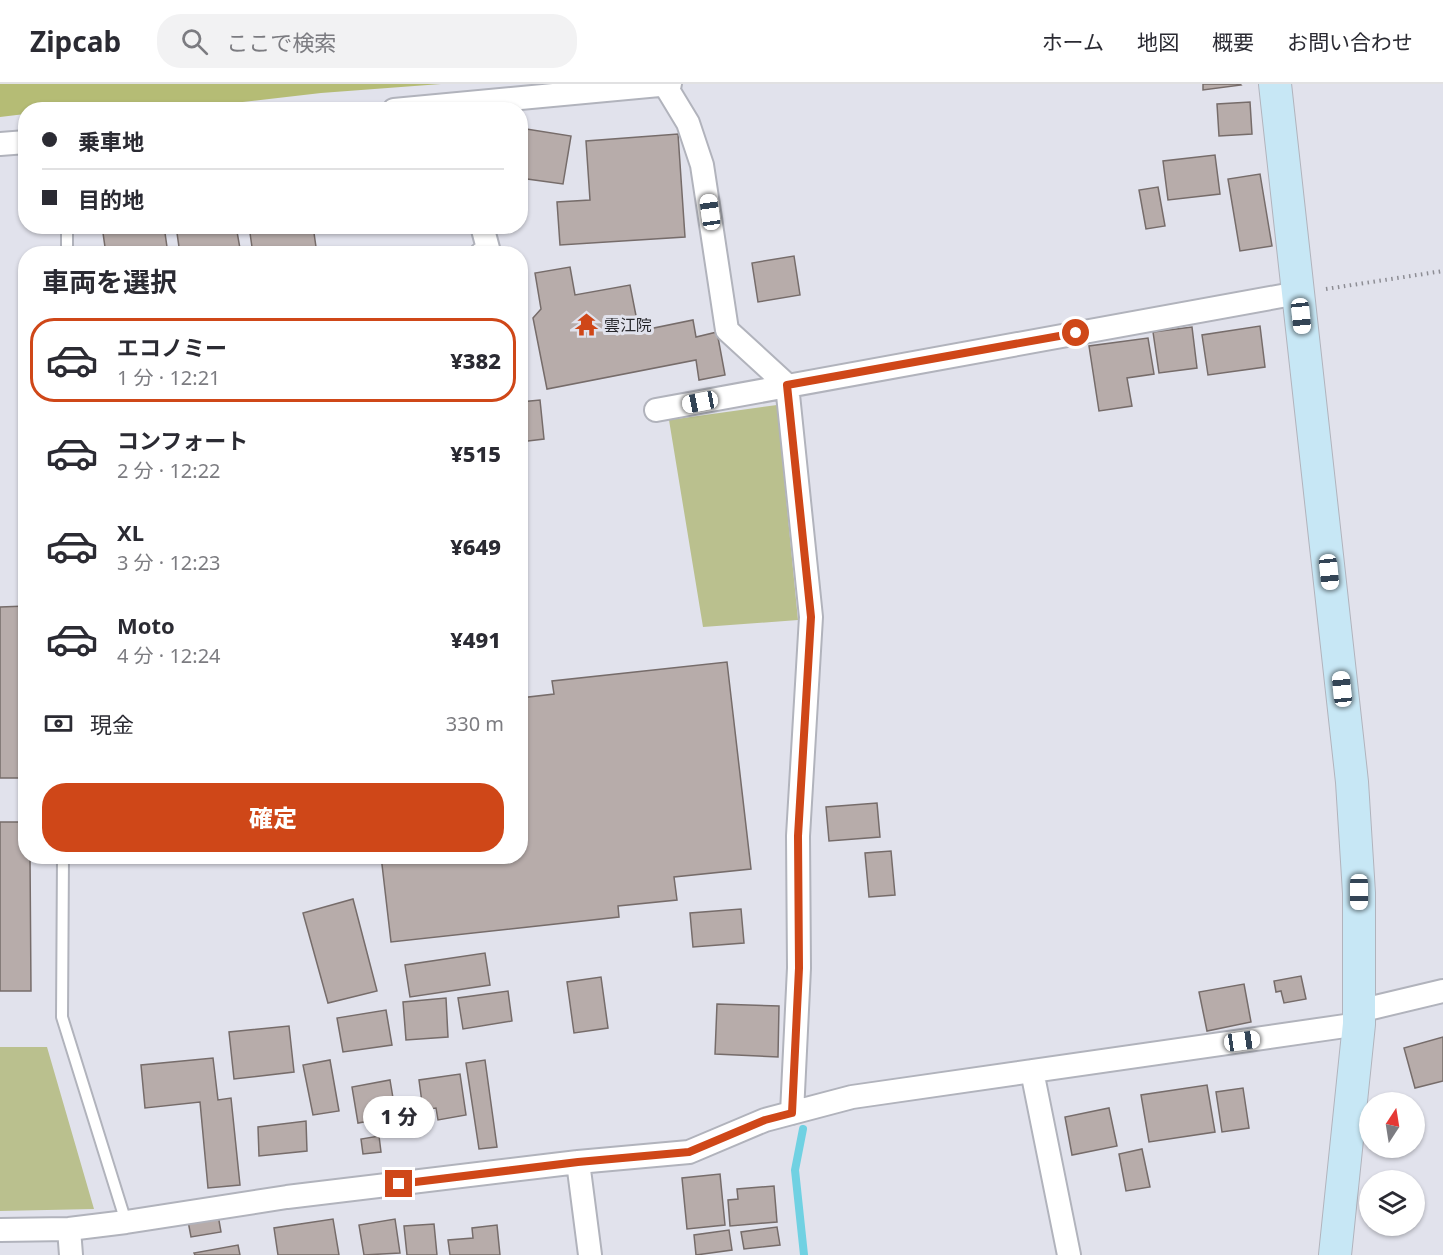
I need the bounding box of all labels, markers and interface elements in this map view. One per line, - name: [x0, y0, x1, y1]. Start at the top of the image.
- search box: [157, 14, 577, 68]
- text: Zipcab: [30, 22, 121, 60]
- icon: search: [178, 25, 211, 58]
- text: ここで検索: [226, 27, 336, 57]
- text: ホーム: [1042, 28, 1104, 56]
- text: 地図: [1137, 28, 1179, 56]
- text: 概要: [1212, 28, 1254, 56]
- text: お問い合わせ: [1287, 28, 1413, 56]
- text: 乗車地: [78, 126, 144, 156]
- text: 目的地: [78, 184, 144, 214]
- car: [699, 193, 721, 231]
- text: 車両を選択: [42, 263, 177, 300]
- car: [1290, 297, 1312, 335]
- temple icon: 雲江院: [573, 312, 599, 338]
- place label: 雲江院: [604, 314, 652, 336]
- route start: [1062, 319, 1089, 346]
- text: エコノミー: [117, 332, 227, 362]
- icon: car: [45, 333, 99, 387]
- text: ¥382: [450, 345, 501, 375]
- text: 1 分 · 12:21: [117, 364, 221, 391]
- car: [681, 390, 719, 414]
- text: コンフォート: [117, 425, 248, 455]
- icon: car: [45, 426, 99, 480]
- text: ¥515: [450, 438, 501, 468]
- text: 2 分 · 12:22: [117, 457, 221, 484]
- text: XL: [117, 517, 144, 547]
- icon: car: [45, 519, 99, 573]
- text: ¥649: [450, 531, 501, 561]
- text: 3 分 · 12:23: [117, 549, 221, 576]
- car: [1318, 553, 1340, 591]
- text: Moto: [117, 610, 175, 640]
- icon: car: [45, 612, 99, 666]
- text: ¥491: [450, 624, 501, 654]
- text: 4 分 · 12:24: [117, 642, 221, 669]
- car: [1331, 670, 1353, 708]
- icon: cash: [42, 707, 75, 740]
- text: 現金: [90, 709, 134, 739]
- text: 330 m: [446, 710, 504, 737]
- button: 確定: [42, 783, 504, 852]
- car: [1350, 874, 1368, 910]
- car: [1223, 1030, 1261, 1052]
- north arrow: [1359, 1092, 1425, 1158]
- map controls: [1359, 1092, 1425, 1236]
- callout: 1 分: [363, 1097, 435, 1139]
- text: 1 分: [381, 1103, 417, 1130]
- route end: [385, 1170, 412, 1197]
- button: layers: [1359, 1170, 1425, 1236]

